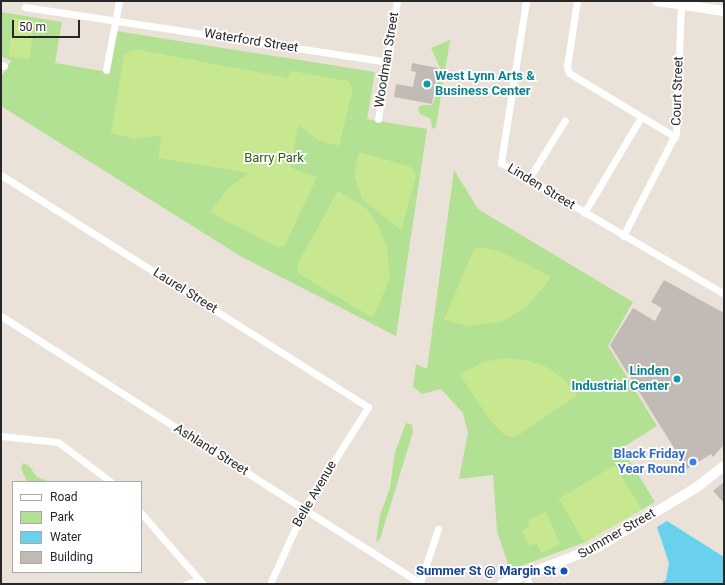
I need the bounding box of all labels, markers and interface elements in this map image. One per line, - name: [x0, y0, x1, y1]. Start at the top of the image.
- street label: Woodman Street: [372, 11, 402, 109]
- scale bar: [14, 12, 82, 38]
- text: 50 m: [19, 20, 46, 34]
- street label: Waterford Street: [203, 26, 299, 56]
- street label: Court Street: [669, 56, 687, 126]
- place label: West Lynn Arts & Business Center: [435, 69, 535, 100]
- marker: West Lynn Arts & Business Center: [422, 79, 432, 89]
- park label: Barry Park: [244, 150, 304, 166]
- street label: Linden Street: [504, 161, 578, 213]
- street label: Laurel Street: [150, 265, 220, 317]
- place label: Linden Industrial Center: [571, 364, 669, 395]
- marker: Linden Industrial Center: [672, 374, 682, 384]
- street label: Ashland Street: [171, 421, 251, 479]
- place label: Black Friday Year Round: [613, 447, 685, 478]
- marker: Black Friday Year Round: [688, 457, 698, 467]
- street label: Belle Avenue: [290, 458, 340, 530]
- legend: [12, 481, 142, 573]
- text: Road: [50, 490, 78, 504]
- street label: Summer Street: [576, 506, 658, 562]
- text: Park: [50, 510, 74, 524]
- text: Water: [50, 530, 81, 544]
- text: Building: [50, 550, 93, 564]
- place label: Summer St @ Margin St: [416, 563, 556, 579]
- marker: Summer St @ Margin St: [559, 566, 569, 576]

